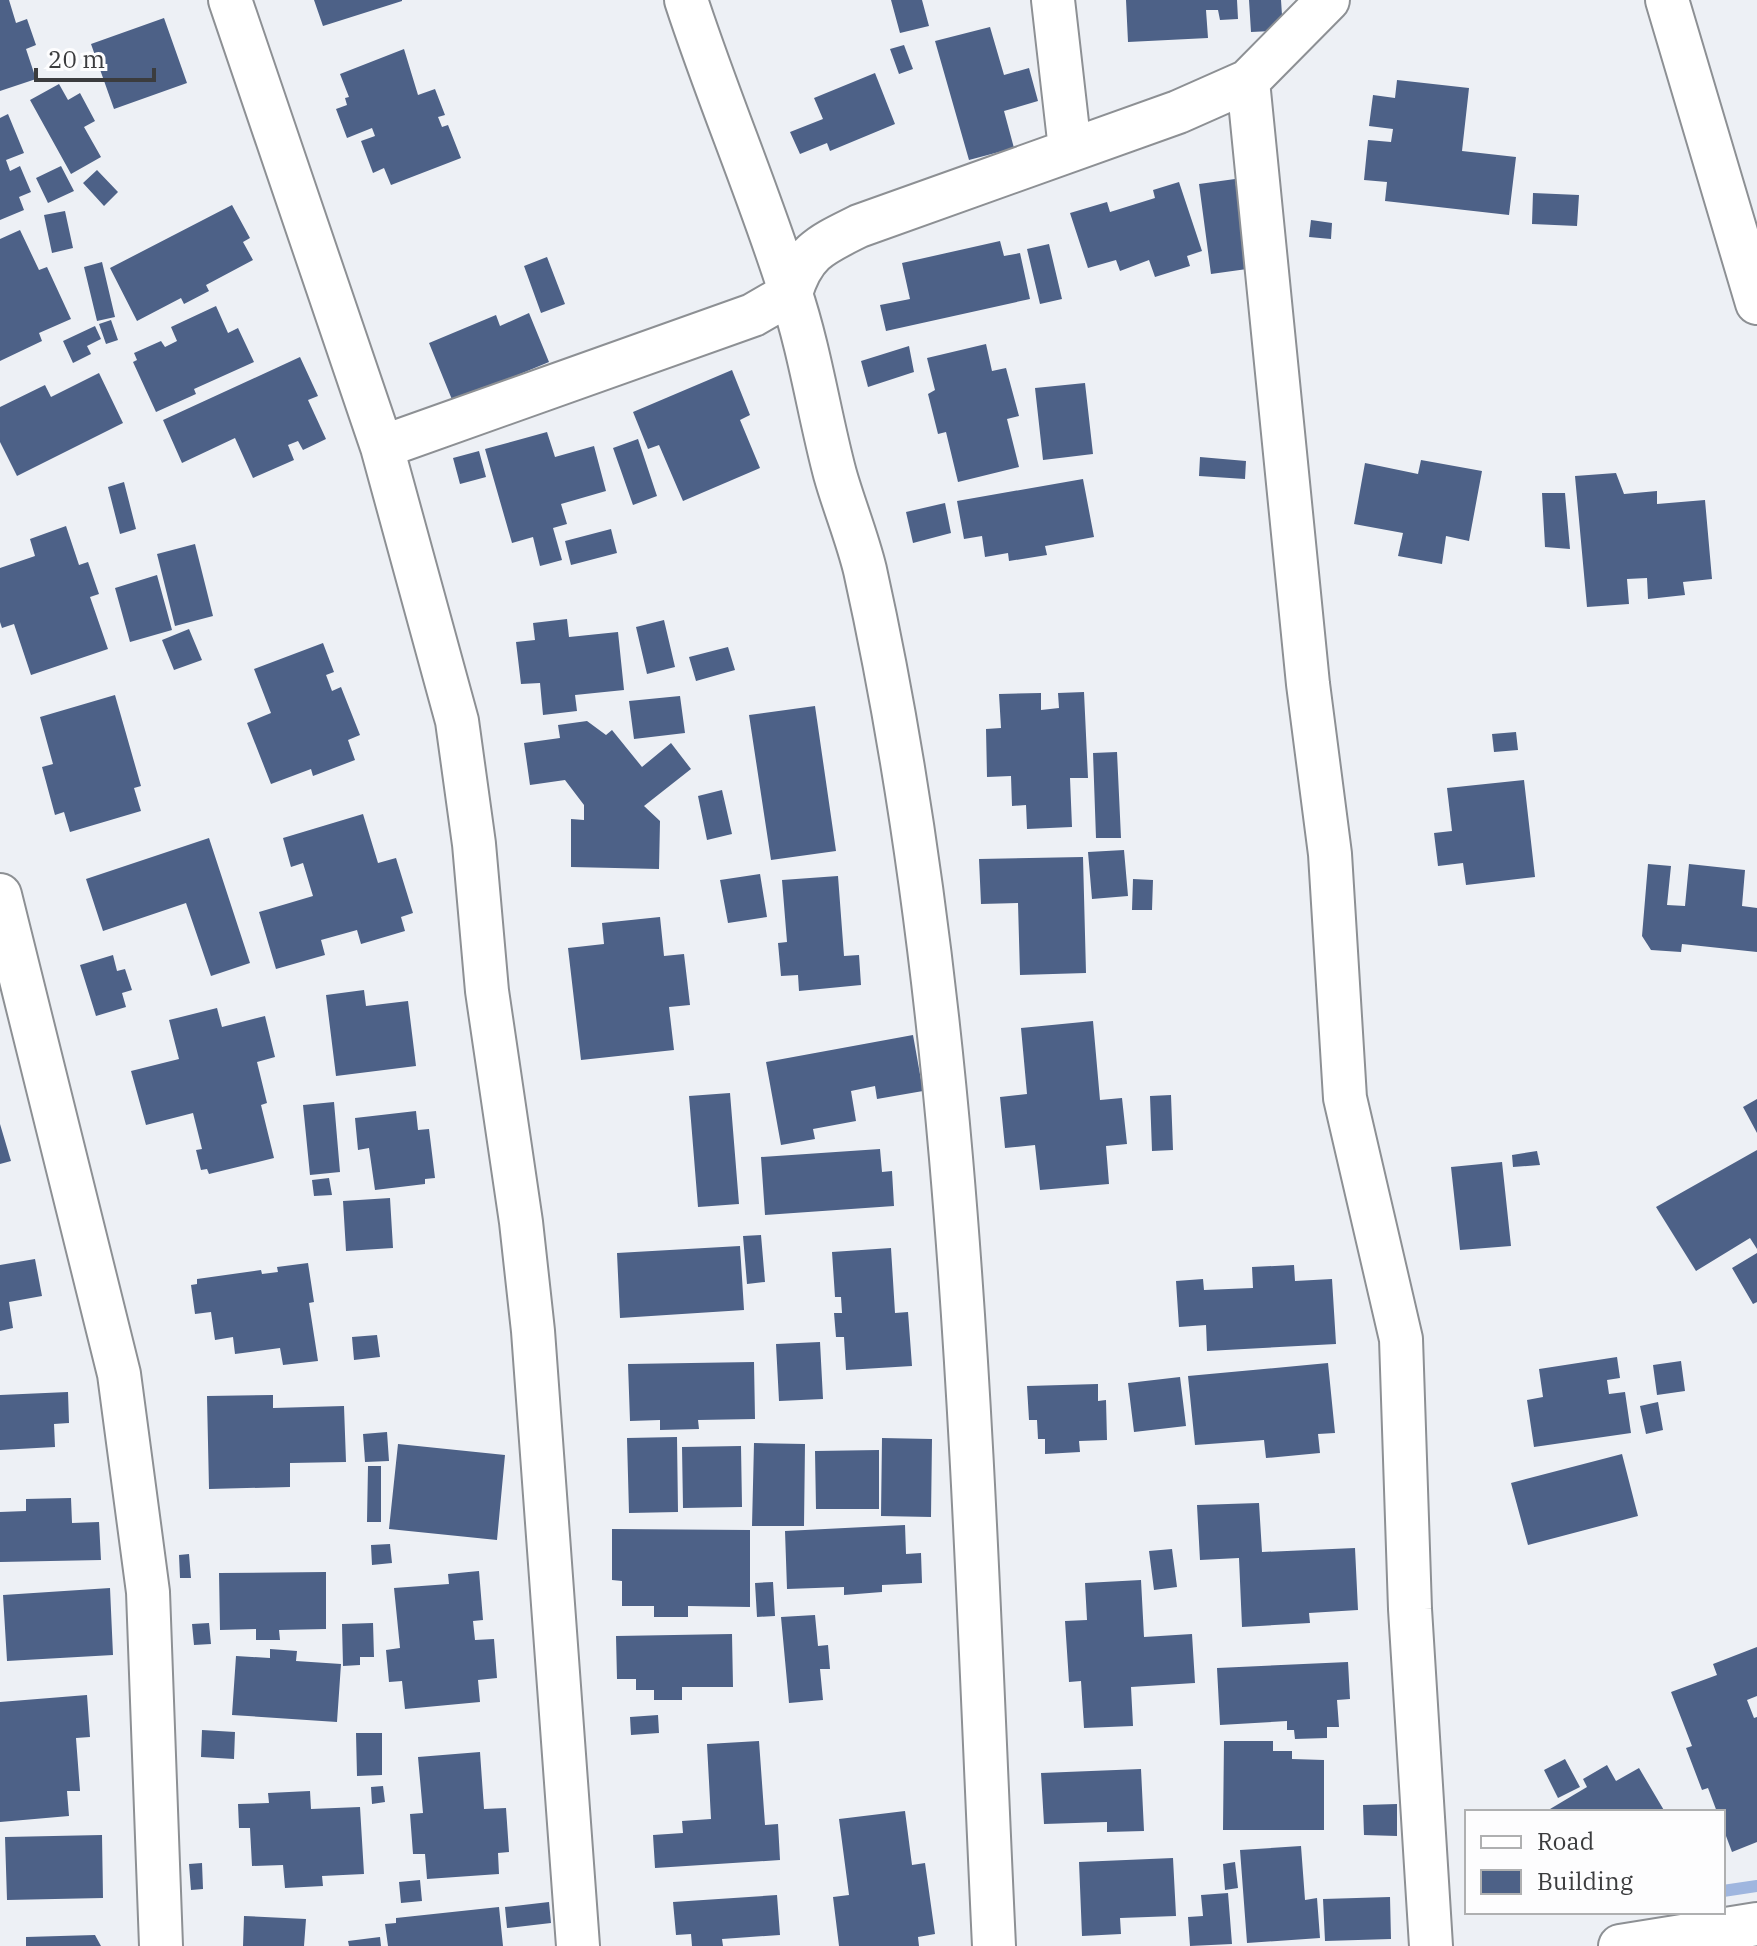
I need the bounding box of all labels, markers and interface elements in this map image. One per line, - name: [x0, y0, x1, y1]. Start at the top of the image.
- scale bar: [36, 32, 154, 82]
- text: 20 m: [48, 43, 105, 75]
- legend: [1465, 1810, 1725, 1914]
- text: Road: [1537, 1825, 1594, 1857]
- text: Building: [1537, 1865, 1633, 1897]

